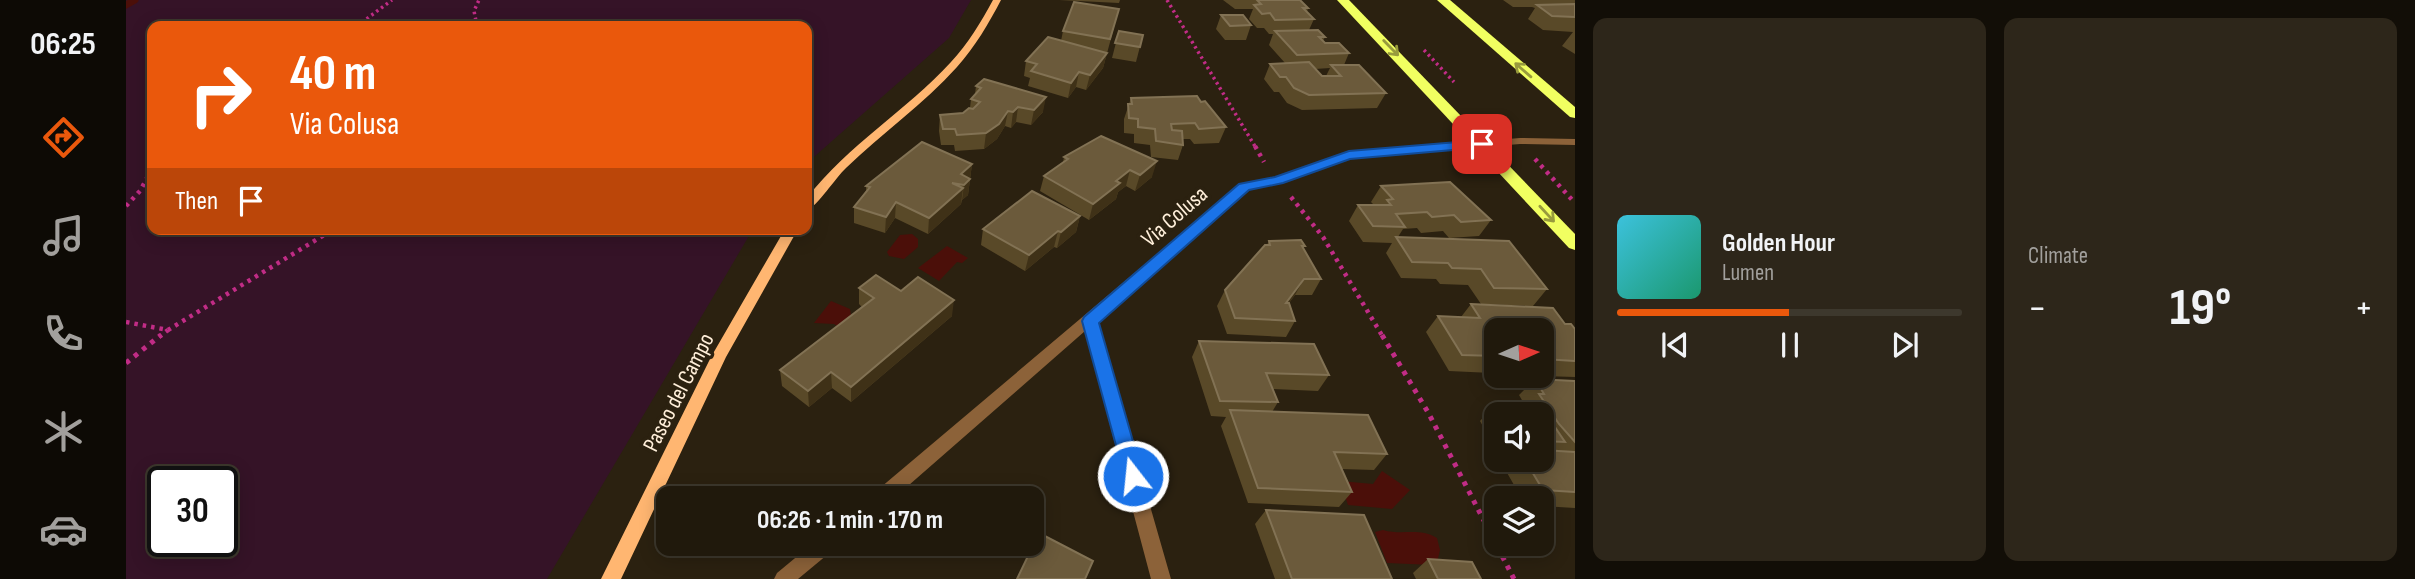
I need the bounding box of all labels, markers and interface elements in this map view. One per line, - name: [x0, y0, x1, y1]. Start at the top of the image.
- text: 06:25: [30, 25, 96, 64]
- one-way arrow: [1383, 40, 1400, 57]
- text: 40 m: [290, 45, 376, 104]
- icon: right: [175, 49, 266, 140]
- one-way arrow: [1515, 62, 1533, 78]
- text: Via Colusa: [290, 105, 399, 144]
- icon: directions: [39, 113, 88, 162]
- pin: [1452, 114, 1512, 174]
- icon: arrive: [1463, 125, 1501, 163]
- street label: Via Colusa: [1136, 180, 1213, 253]
- icon: arrive: [232, 182, 270, 220]
- text: Then: [175, 186, 218, 217]
- one-way arrow: [1539, 205, 1555, 223]
- icon: music: [39, 211, 88, 260]
- text: Golden Hour: [1722, 228, 1835, 259]
- text: Climate: [2028, 242, 2088, 270]
- text: Lumen: [1722, 259, 1774, 287]
- text: 19°: [2170, 277, 2231, 340]
- text: −: [2028, 286, 2047, 331]
- text: +: [2354, 286, 2373, 331]
- icon: phone: [39, 309, 88, 358]
- north arrow: [1484, 318, 1554, 388]
- map controls: [1484, 318, 1554, 556]
- icon: previous: [1656, 326, 1694, 364]
- icon: pause: [1771, 326, 1809, 364]
- icon: next: [1886, 326, 1924, 364]
- street label: Paseo del Campo: [637, 329, 721, 456]
- button: sound: [1484, 402, 1554, 472]
- icon: climate: [39, 407, 88, 456]
- position arrow: [1096, 439, 1170, 513]
- speed limit sign: 30: [147, 466, 238, 557]
- button: layers: [1484, 486, 1554, 556]
- icon: car: [39, 505, 88, 554]
- text: 06:26 · 1 min · 170 m: [757, 505, 943, 536]

